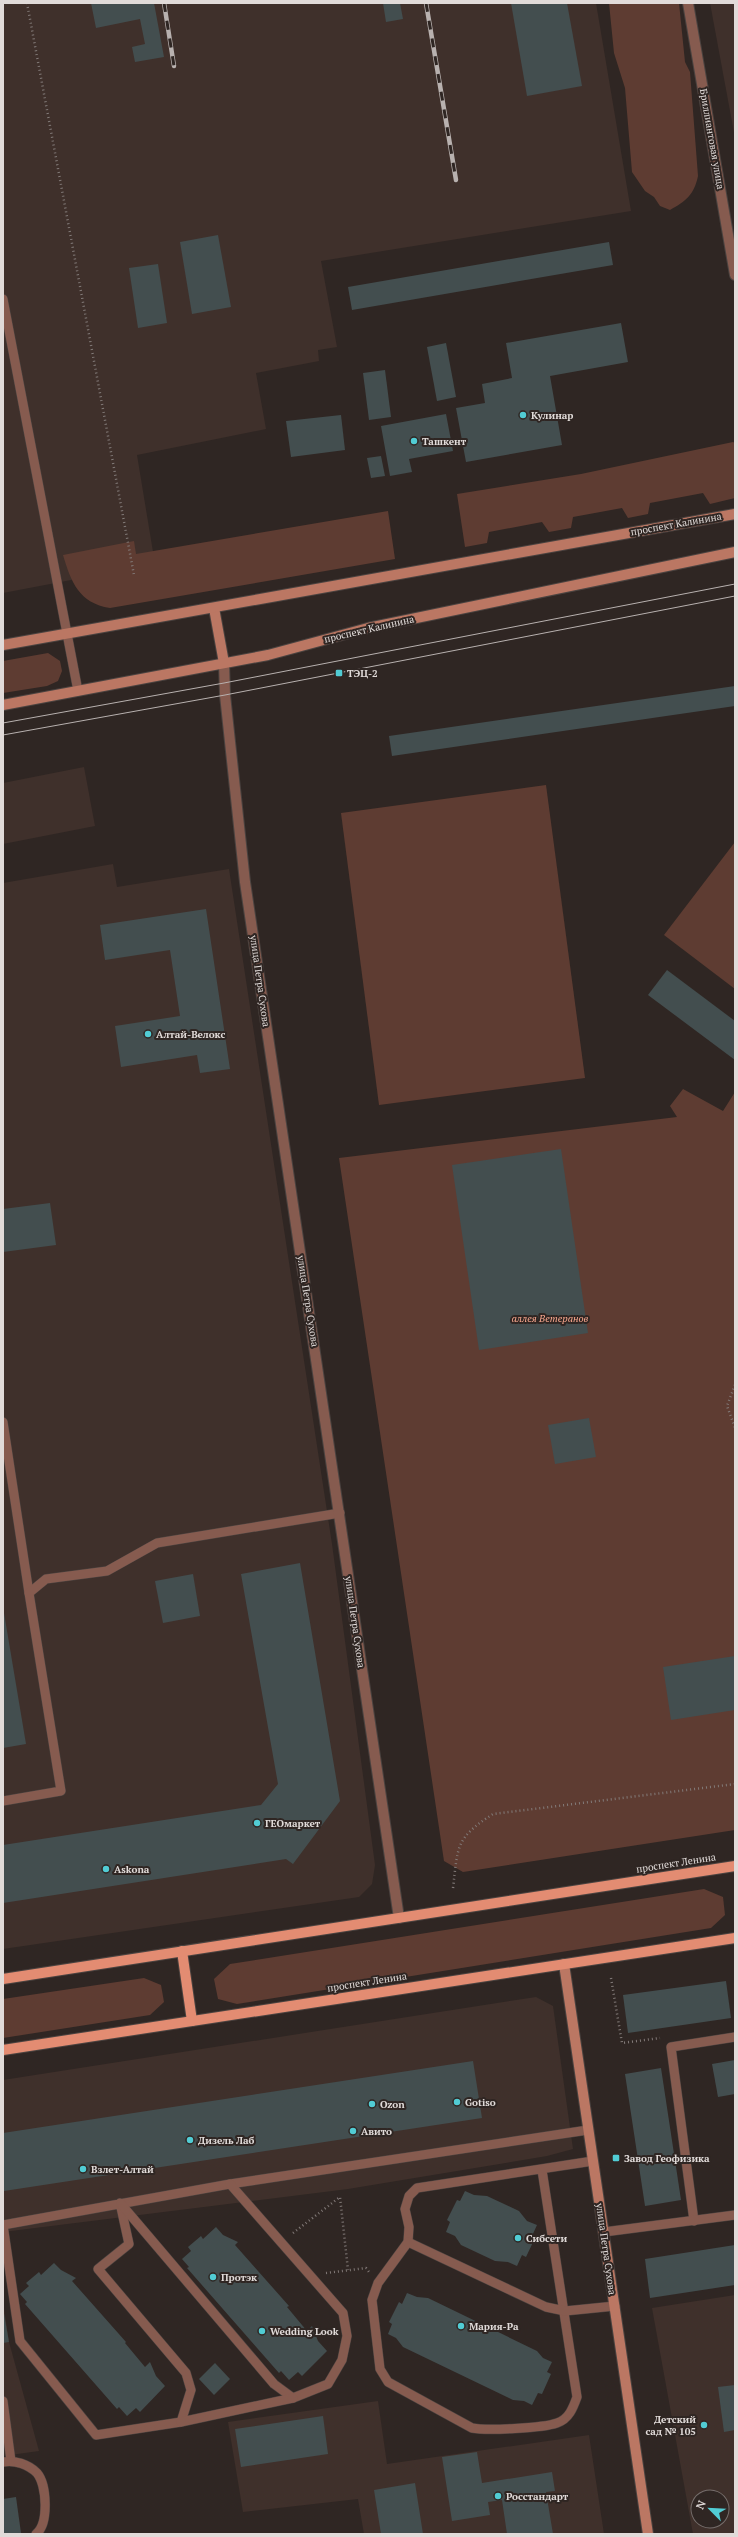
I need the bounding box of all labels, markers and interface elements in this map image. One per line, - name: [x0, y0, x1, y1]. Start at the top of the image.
- street label: Бриллиантовая улица: [697, 88, 727, 190]
- place label: Кулинар: [531, 409, 573, 422]
- marker: Кулинар: [518, 410, 528, 420]
- place label: Ташкент: [422, 435, 467, 448]
- marker: Ташкент: [409, 436, 419, 446]
- street label: проспект Калинина: [630, 510, 722, 538]
- street label: проспект Калинина: [323, 612, 415, 646]
- place label: ТЭЦ-2: [347, 667, 378, 680]
- marker: ТЭЦ-2: [334, 668, 344, 678]
- street label: улица Петра Сухова: [247, 933, 273, 1028]
- place label: Алтай-Велокс: [156, 1028, 225, 1041]
- marker: Алтай-Велокс: [143, 1029, 153, 1039]
- street label: улица Петра Сухова: [294, 1253, 322, 1348]
- park label: аллея Ветеранов: [512, 1312, 589, 1325]
- street label: улица Петра Сухова: [342, 1574, 368, 1669]
- place label: ГЕОмаркет: [265, 1817, 321, 1830]
- marker: ГЕОмаркет: [252, 1818, 262, 1828]
- street label: проспект Ленина: [635, 1850, 717, 1876]
- place label: Askona: [114, 1863, 150, 1876]
- marker: Askona: [101, 1864, 111, 1874]
- street label: проспект Ленина: [326, 1969, 408, 1995]
- place label: Gotiso: [465, 2096, 496, 2109]
- marker: Gotiso: [452, 2097, 462, 2107]
- place label: Ozon: [380, 2098, 405, 2111]
- marker: Ozon: [367, 2099, 377, 2109]
- place label: Авито: [361, 2125, 392, 2138]
- marker: Авито: [348, 2126, 358, 2136]
- place label: Дизель Лаб: [198, 2134, 255, 2147]
- marker: Дизель Лаб: [185, 2135, 195, 2145]
- place label: Завод Геофизика: [624, 2152, 710, 2165]
- marker: Завод Геофизика: [611, 2153, 621, 2163]
- place label: Взлет-Алтай: [91, 2163, 154, 2176]
- marker: Взлет-Алтай: [78, 2164, 88, 2174]
- street label: улица Петра Сухова: [593, 2201, 619, 2296]
- place label: Сибсети: [526, 2232, 568, 2245]
- marker: Сибсети: [513, 2233, 523, 2243]
- place label: Протэк: [221, 2271, 257, 2284]
- marker: Протэк: [208, 2272, 218, 2282]
- place label: Мария-Ра: [469, 2320, 519, 2333]
- marker: Мария-Ра: [456, 2321, 466, 2331]
- place label: Wedding Look: [270, 2325, 339, 2338]
- marker: Wedding Look: [257, 2326, 267, 2336]
- place label: Детский сад № 105: [645, 2413, 696, 2438]
- marker: Детский сад № 105: [699, 2420, 709, 2430]
- north arrow: [690, 2489, 730, 2529]
- place label: Росстандарт: [506, 2490, 569, 2503]
- marker: Росстандарт: [493, 2491, 503, 2501]
- text: N: [693, 2498, 709, 2512]

